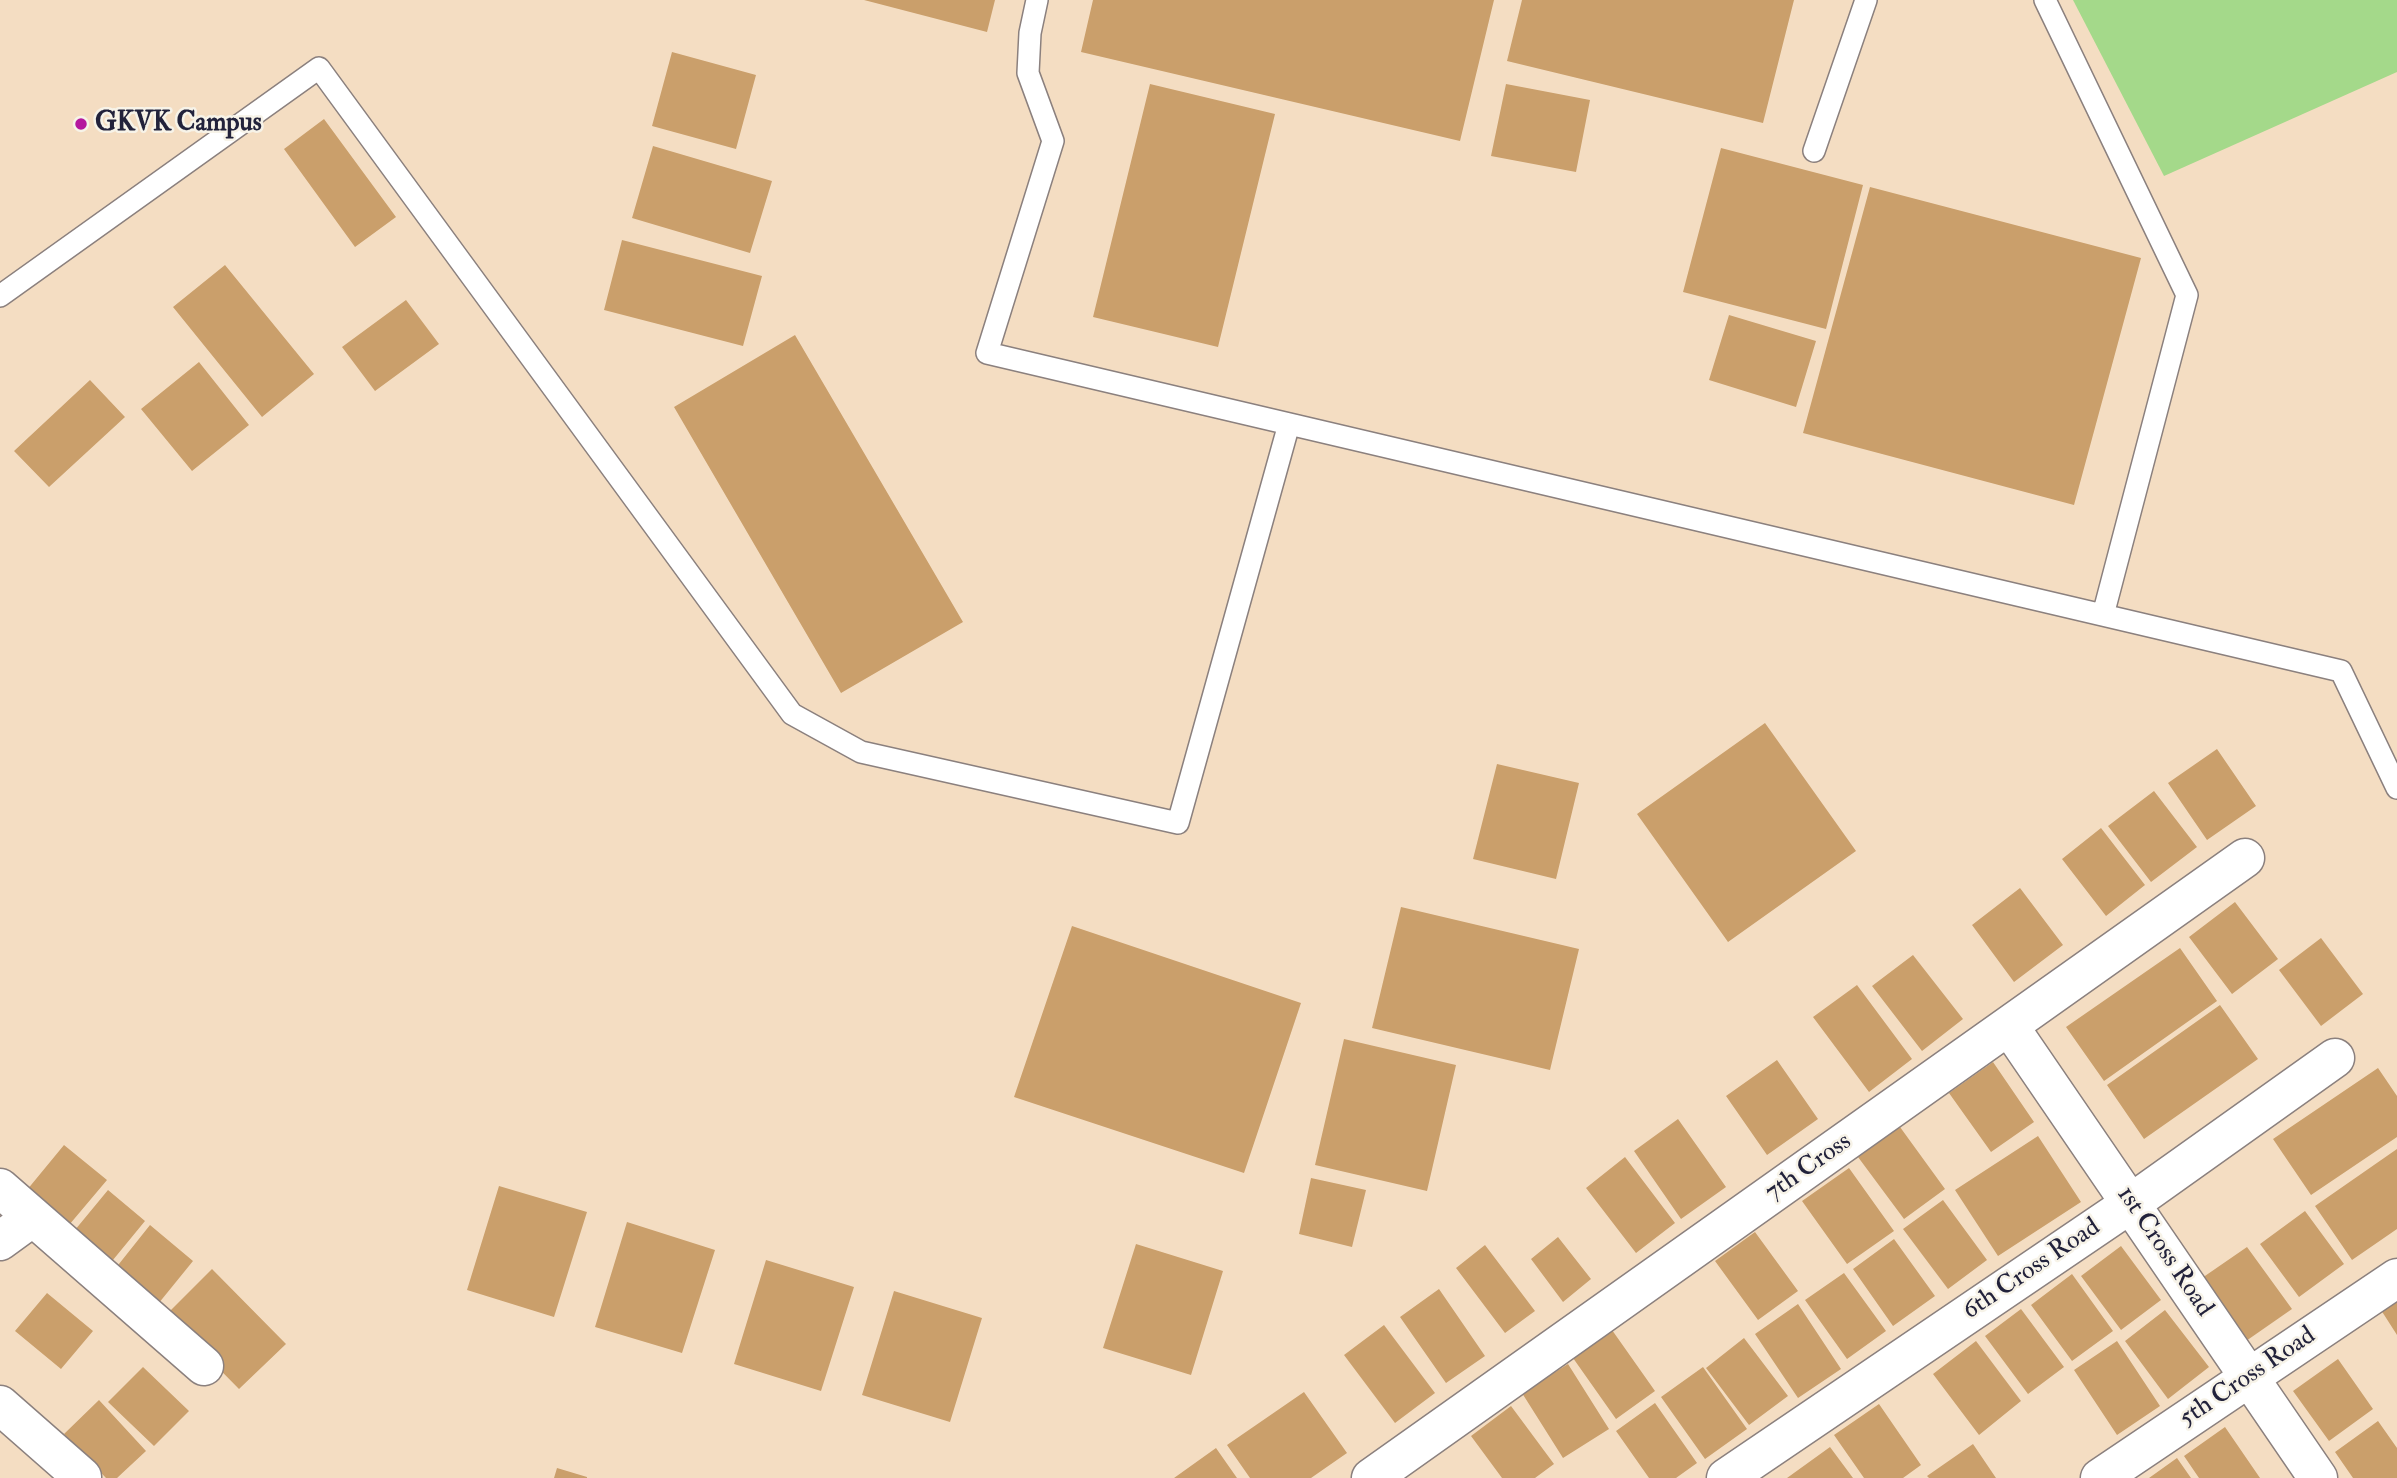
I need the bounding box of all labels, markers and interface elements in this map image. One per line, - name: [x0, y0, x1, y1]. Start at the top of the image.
- place label: GKVK Campus: [95, 108, 262, 140]
- marker: GKVK Campus: [73, 116, 89, 132]
- street label: 7th Cross: [1760, 1127, 1858, 1209]
- street label: 1st Cross Road: [2109, 1181, 2219, 1323]
- street label: 6th Cross Road: [1957, 1213, 2107, 1327]
- street label: 5th Cross Road: [2174, 1321, 2322, 1435]

